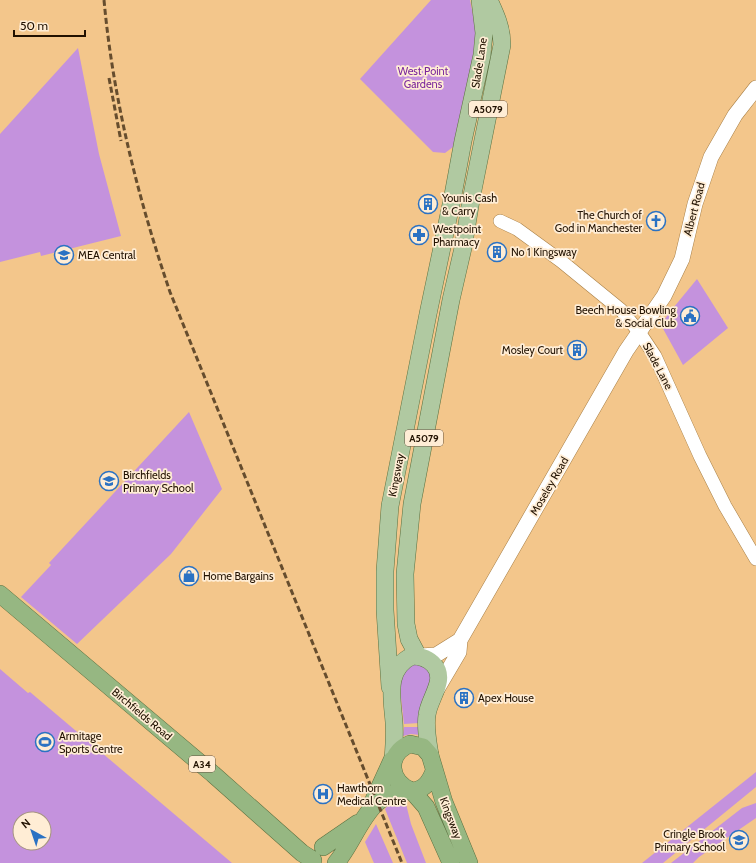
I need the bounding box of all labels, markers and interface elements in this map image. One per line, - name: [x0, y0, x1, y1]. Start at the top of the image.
- scale bar: [14, 12, 85, 38]
- text: 50 m: [20, 18, 48, 33]
- street label: Slade Lane: [468, 36, 490, 89]
- park label: West Point Gardens: [398, 64, 449, 91]
- road number: A5079: [469, 101, 507, 117]
- street label: Albert Road: [680, 181, 708, 237]
- place label: Younis Cash & Carry: [441, 191, 497, 218]
- building icon: Younis Cash & Carry: [417, 193, 439, 215]
- place label: The Church of God in Manchester: [555, 208, 643, 235]
- church icon: The Church of God in Manchester: [645, 210, 667, 232]
- place label: Westpoint Pharmacy: [433, 222, 481, 249]
- pharmacy icon: Westpoint Pharmacy: [408, 224, 430, 246]
- building icon: No 1 Kingsway: [486, 241, 508, 263]
- school or university icon: MEA Central: [53, 244, 75, 266]
- place label: No 1 Kingsway: [511, 245, 577, 259]
- place label: MEA Central: [78, 248, 136, 262]
- place label: Beech House Bowling & Social Club: [576, 303, 677, 330]
- public building icon: Beech House Bowling & Social Club: [679, 305, 701, 327]
- building icon: Mosley Court: [566, 339, 588, 361]
- street label: Slade Lane: [640, 340, 676, 392]
- place label: Mosley Court: [502, 343, 563, 357]
- road number: A5079: [405, 430, 443, 446]
- street label: Kingsway: [385, 452, 407, 498]
- street label: Moseley Road: [527, 454, 571, 518]
- place label: Birchfields Primary School: [123, 468, 194, 495]
- school or university icon: Birchfields Primary School: [98, 470, 120, 492]
- shop icon: Home Bargains: [178, 565, 200, 587]
- place label: Home Bargains: [203, 569, 274, 583]
- street label: Birchfields Road: [109, 685, 175, 743]
- building icon: Apex House: [453, 687, 475, 709]
- place label: Apex House: [478, 691, 534, 705]
- place label: Armitage Sports Centre: [59, 729, 123, 756]
- sports icon: Armitage Sports Centre: [34, 731, 56, 753]
- road number: A34: [189, 756, 215, 772]
- place label: Hawthorn Medical Centre: [337, 781, 407, 808]
- hospital icon: Hawthorn Medical Centre: [312, 783, 334, 805]
- street label: Kingsway: [437, 795, 465, 841]
- north arrow: [12, 811, 52, 851]
- text: N: [18, 815, 33, 831]
- place label: Cringle Brook Primary School: [654, 827, 725, 854]
- school or university icon: Cringle Brook Primary School: [728, 829, 750, 851]

